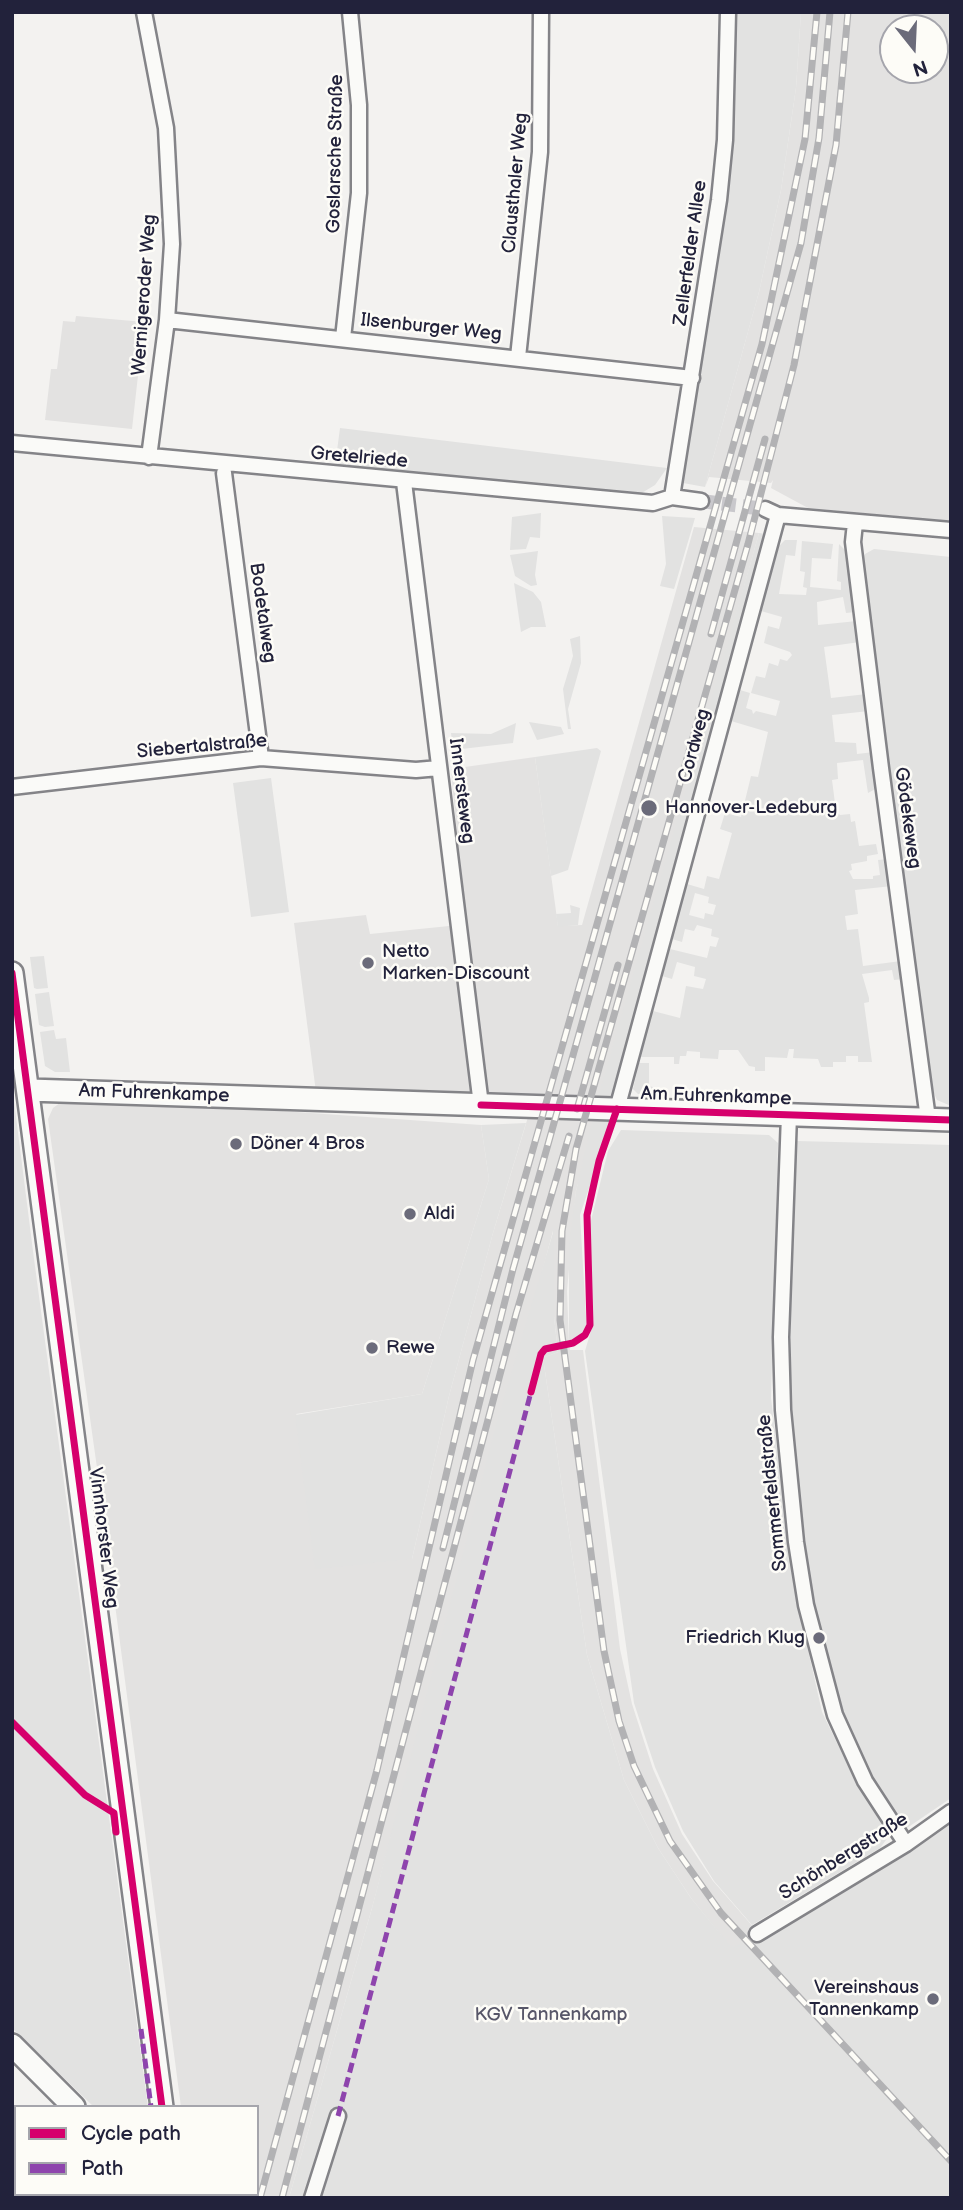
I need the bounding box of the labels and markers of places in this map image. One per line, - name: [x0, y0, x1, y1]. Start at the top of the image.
- place label: Hannover-Ledeburg: [665, 797, 837, 819]
- marker: Hannover-Ledeburg: [639, 798, 659, 818]
- place label: Netto Marken-Discount: [382, 941, 529, 985]
- marker: Netto Marken-Discount: [360, 955, 376, 971]
- place label: Döner 4 Bros: [250, 1133, 365, 1155]
- marker: Döner 4 Bros: [228, 1136, 244, 1152]
- place label: Aldi: [424, 1203, 455, 1225]
- marker: Aldi: [402, 1206, 418, 1222]
- place label: Rewe: [386, 1337, 435, 1359]
- marker: Rewe: [364, 1340, 380, 1356]
- place label: Friedrich Klug: [685, 1627, 805, 1649]
- marker: Friedrich Klug: [811, 1630, 827, 1646]
- place label: Vereinshaus Tannenkamp: [809, 1977, 919, 2021]
- marker: Vereinshaus Tannenkamp: [925, 1991, 941, 2007]

